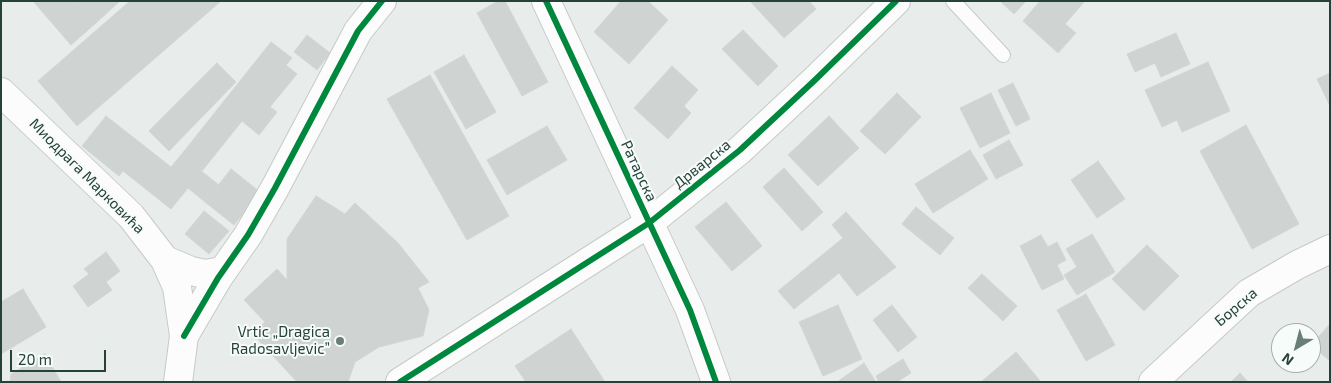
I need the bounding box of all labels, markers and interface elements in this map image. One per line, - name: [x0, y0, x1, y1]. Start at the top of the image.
- street label: Миодрага Марковића: [26, 115, 148, 237]
- street label: Дрварска: [670, 136, 734, 192]
- street label: Ратарска: [617, 138, 661, 204]
- street label: Борска: [1211, 284, 1261, 330]
- place label: Vrtic „Dragica Radosavljevic”: [231, 323, 330, 358]
- north arrow: [1271, 323, 1321, 373]
- marker: Vrtic „Dragica Radosavljevic”: [334, 335, 346, 347]
- scale bar: [12, 340, 109, 372]
- text: 20 m: [18, 350, 52, 368]
- text: N: [1278, 350, 1296, 369]

